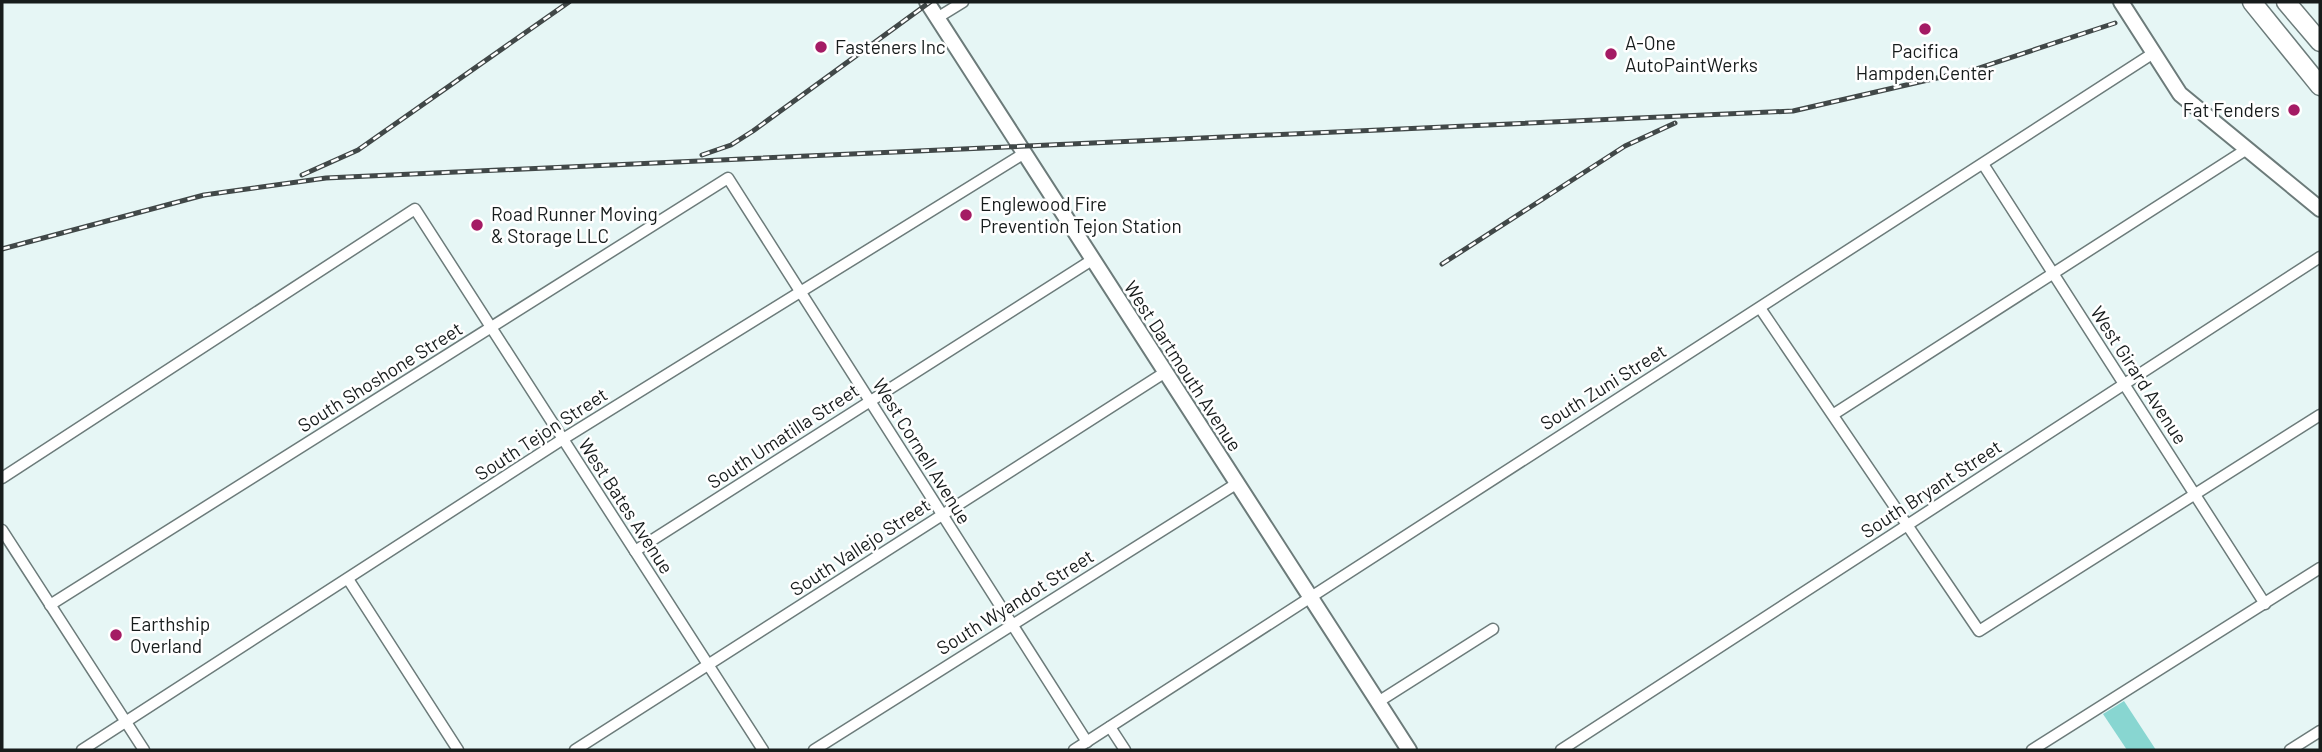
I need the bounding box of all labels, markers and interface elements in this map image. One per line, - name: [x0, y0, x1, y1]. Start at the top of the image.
- marker: Pacifica Hampden Center: [1917, 21, 1933, 37]
- place label: A-One AutoPaintWerks: [1625, 31, 1758, 76]
- place label: Fasteners Inc: [835, 35, 946, 58]
- marker: Fasteners Inc: [813, 39, 829, 55]
- place label: Pacifica Hampden Center: [1856, 39, 1994, 84]
- marker: A-One AutoPaintWerks: [1603, 46, 1619, 62]
- place label: Fat Fenders: [2183, 98, 2280, 121]
- marker: Fat Fenders: [2286, 102, 2302, 118]
- place label: Englewood Fire Prevention Tejon Station: [980, 192, 1182, 237]
- place label: Road Runner Moving & Storage LLC: [491, 202, 658, 247]
- marker: Englewood Fire Prevention Tejon Station: [958, 207, 974, 223]
- marker: Road Runner Moving & Storage LLC: [469, 217, 485, 233]
- street label: West Dartmouth Avenue: [1120, 276, 1247, 455]
- street label: West Girard Avenue: [2086, 301, 2193, 448]
- street label: South Shoshone Street: [293, 317, 466, 437]
- street label: South Zuni Street: [1536, 339, 1670, 434]
- street label: West Cornell Avenue: [868, 374, 977, 528]
- street label: South Umatilla Street: [703, 378, 863, 493]
- street label: South Tejon Street: [470, 382, 611, 485]
- street label: West Bates Avenue: [574, 434, 679, 578]
- street label: South Bryant Street: [1856, 435, 2005, 543]
- street label: South Vallejo Street: [785, 493, 934, 600]
- street label: South Wyandot Street: [932, 544, 1097, 659]
- place label: Earthship Overland: [130, 612, 210, 657]
- marker: Earthship Overland: [108, 627, 124, 643]

